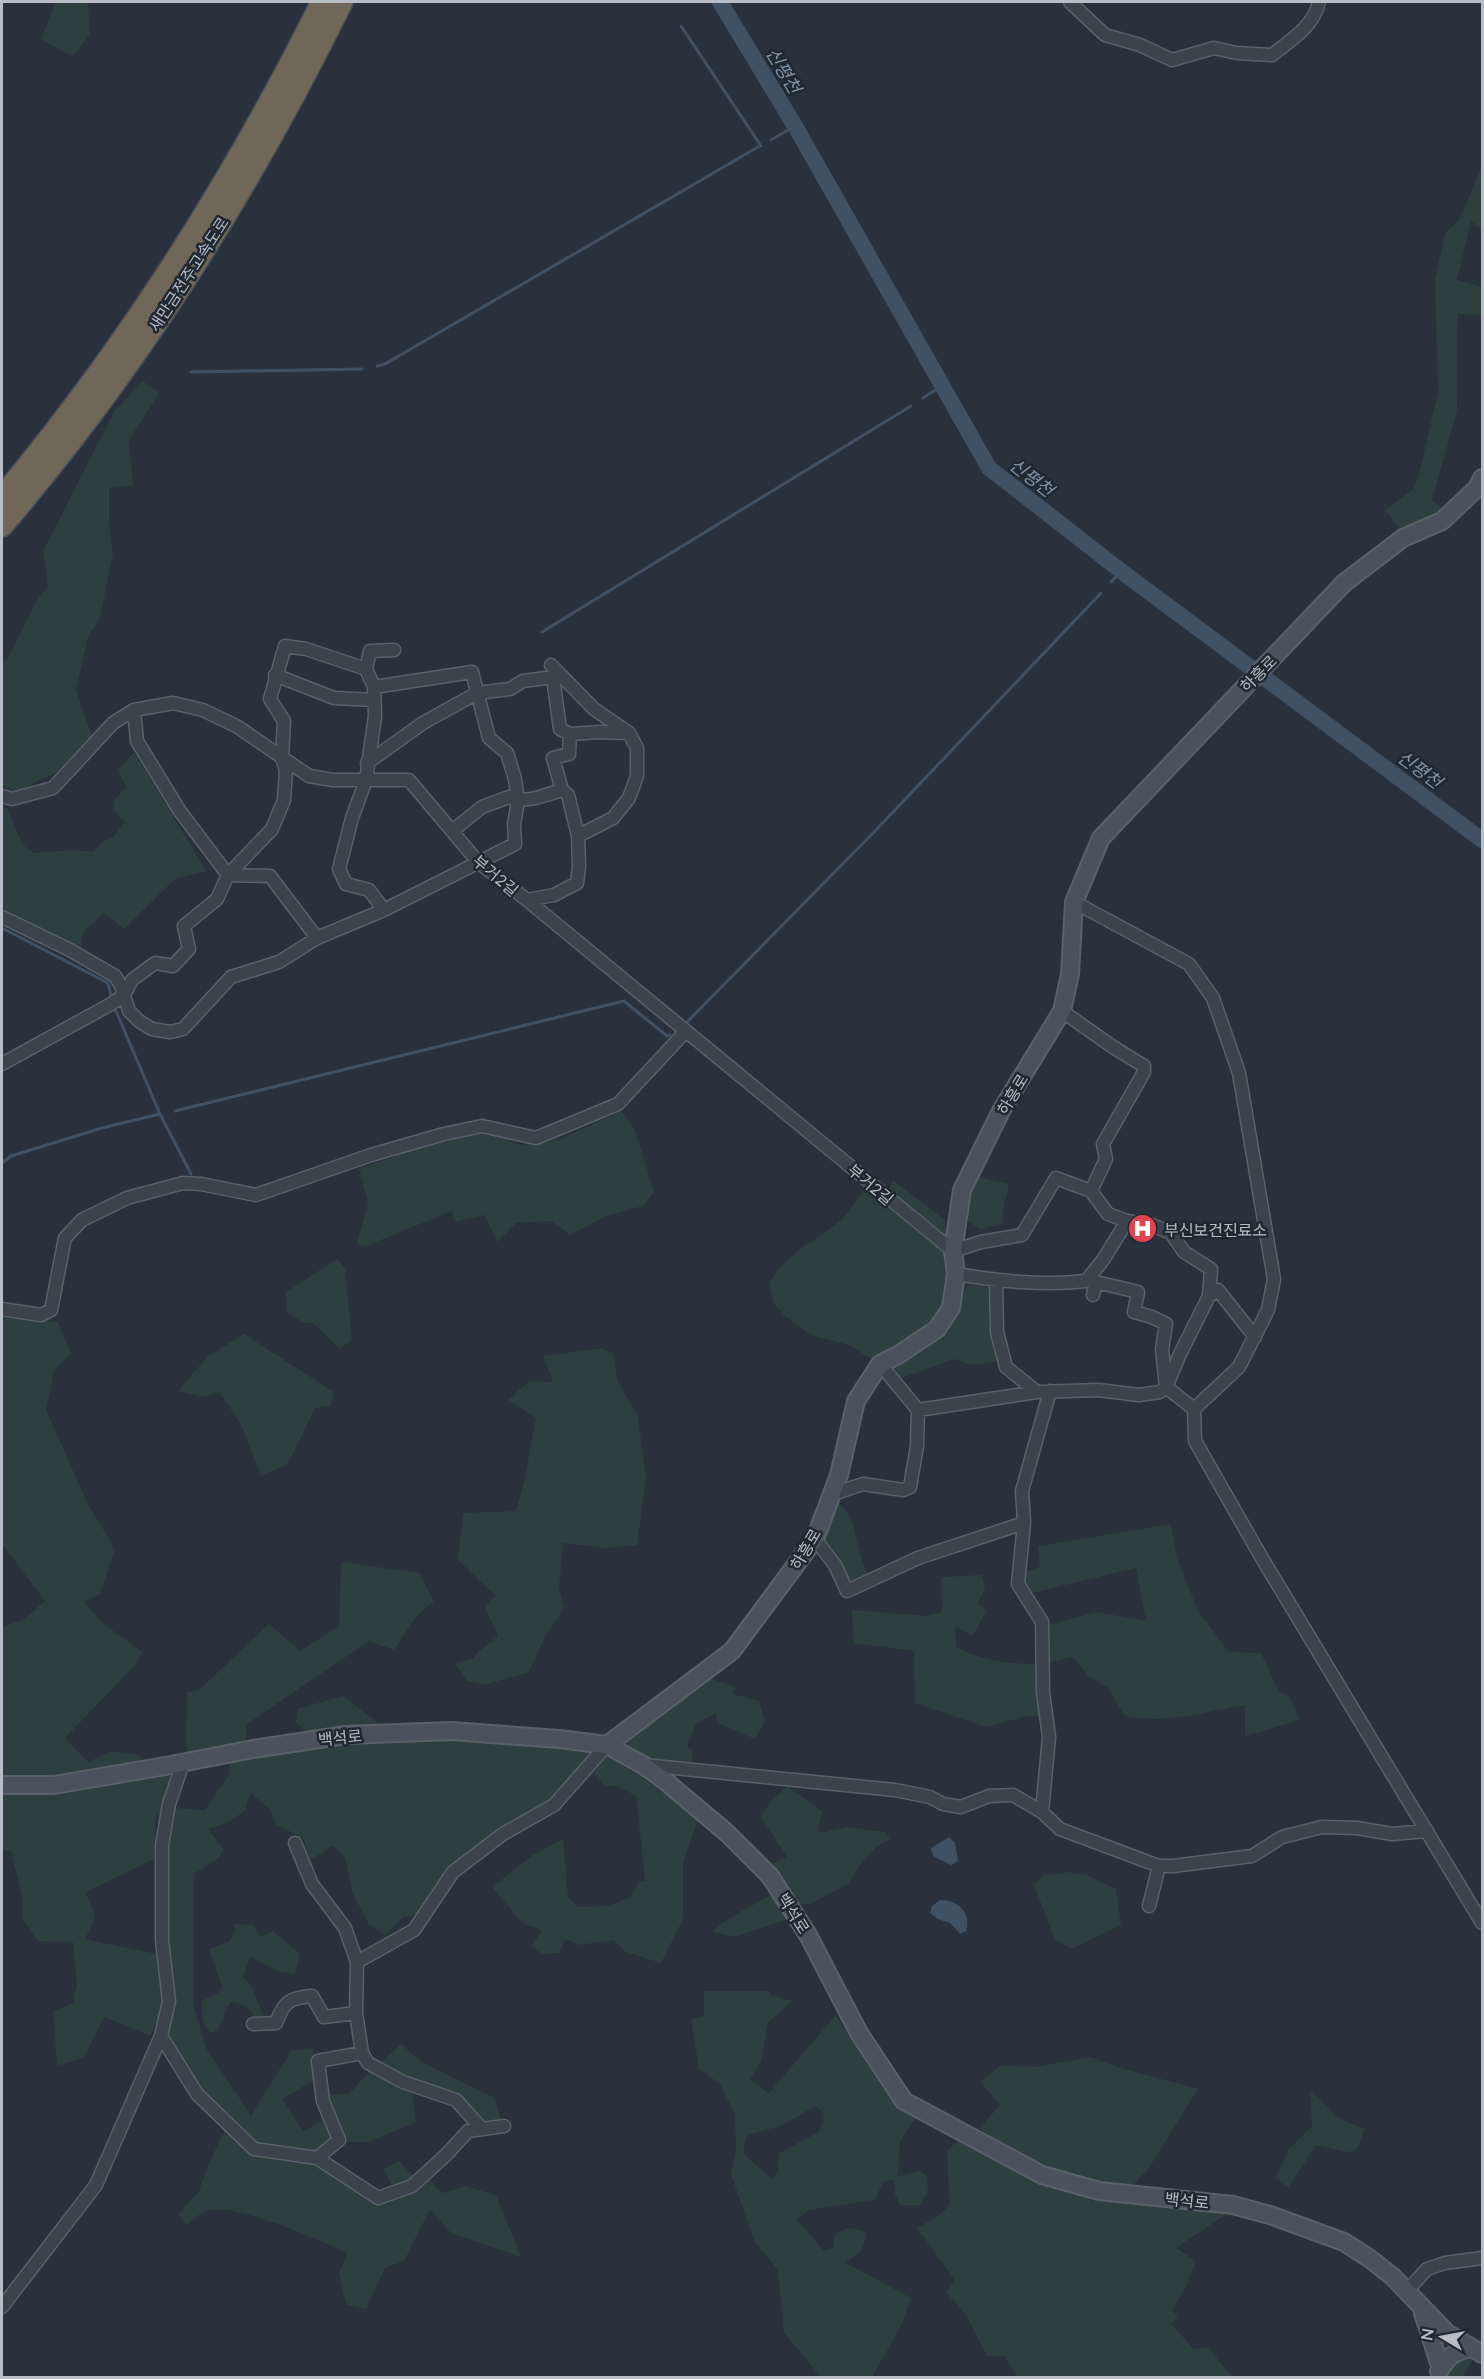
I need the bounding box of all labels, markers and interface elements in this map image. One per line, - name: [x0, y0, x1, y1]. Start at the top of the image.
- water label: 신평천: [762, 43, 807, 99]
- street label: 새만금전주고속도로: [144, 213, 232, 335]
- water label: 신평천: [1006, 453, 1060, 502]
- street label: 하흥로: [1236, 650, 1281, 695]
- water label: 신평천: [1394, 745, 1448, 794]
- street label: 부거2길: [469, 851, 523, 899]
- street label: 하흥로: [992, 1070, 1032, 1118]
- street label: 부거2길: [844, 1160, 898, 1208]
- hospital icon: 부신보건진료소: [1127, 1213, 1159, 1245]
- place label: 부신보건진료소: [1164, 1220, 1267, 1239]
- street label: 하흥로: [786, 1525, 824, 1573]
- street label: 백석로: [317, 1725, 363, 1749]
- street label: 백석로: [774, 1889, 814, 1937]
- street label: 백석로: [1164, 2188, 1210, 2212]
- north arrow: [1412, 2307, 1472, 2367]
- text: N: [1416, 2327, 1437, 2342]

